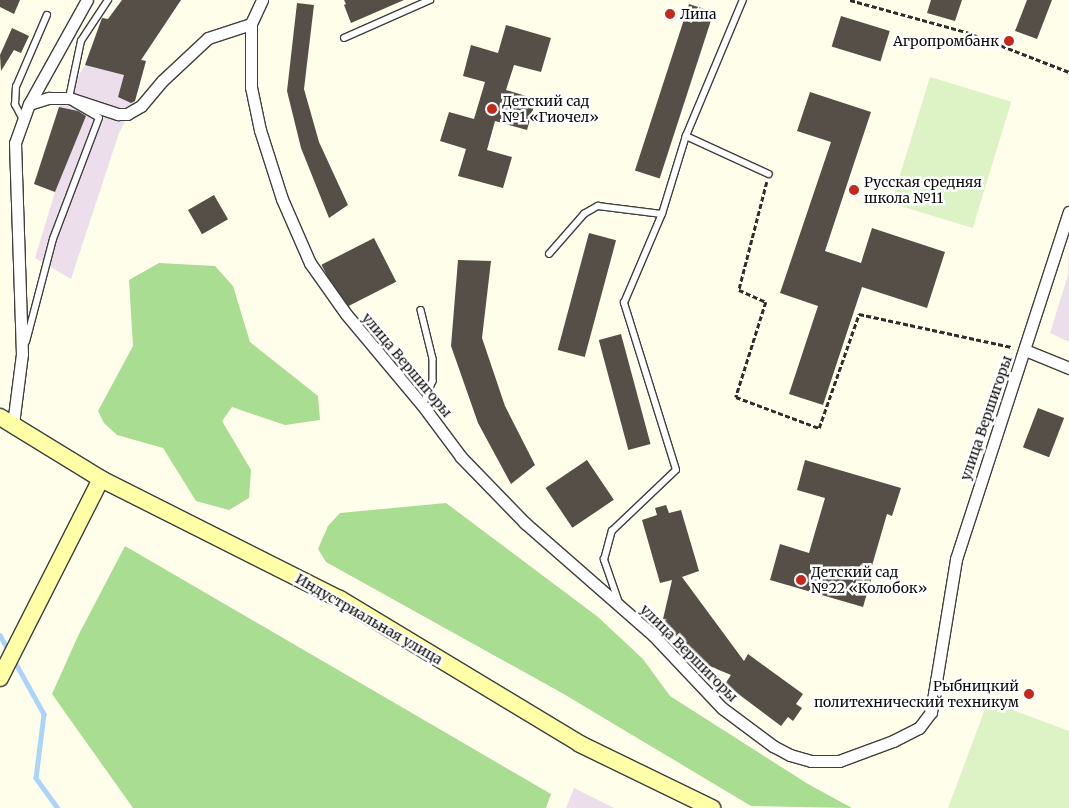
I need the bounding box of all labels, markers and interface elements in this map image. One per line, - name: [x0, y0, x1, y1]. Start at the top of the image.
- place label: Липа: [680, 6, 716, 22]
- marker: Липа: [664, 8, 676, 20]
- place label: Агропромбанк: [893, 33, 999, 49]
- marker: Агропромбанк: [1003, 35, 1015, 47]
- place label: Детский сад №1 «Гиочел»: [502, 93, 599, 125]
- marker: Детский сад №1 «Гиочел»: [486, 103, 498, 115]
- place label: Русская средняя школа №11: [864, 174, 982, 206]
- marker: Русская средняя школа №11: [848, 184, 860, 196]
- street label: улица Вершигоры: [359, 310, 455, 420]
- street label: улица Вершигоры: [957, 353, 1015, 483]
- place label: Детский сад №22 «Колобок»: [811, 564, 927, 596]
- street label: Индустриальная улица: [293, 570, 445, 668]
- marker: Детский сад №22 «Колобок»: [795, 574, 807, 586]
- street label: улица Вершигоры: [637, 601, 741, 705]
- place label: Рыбницкий политехнический техникум: [814, 678, 1019, 710]
- marker: Рыбницкий политехнический техникум: [1023, 688, 1035, 700]

